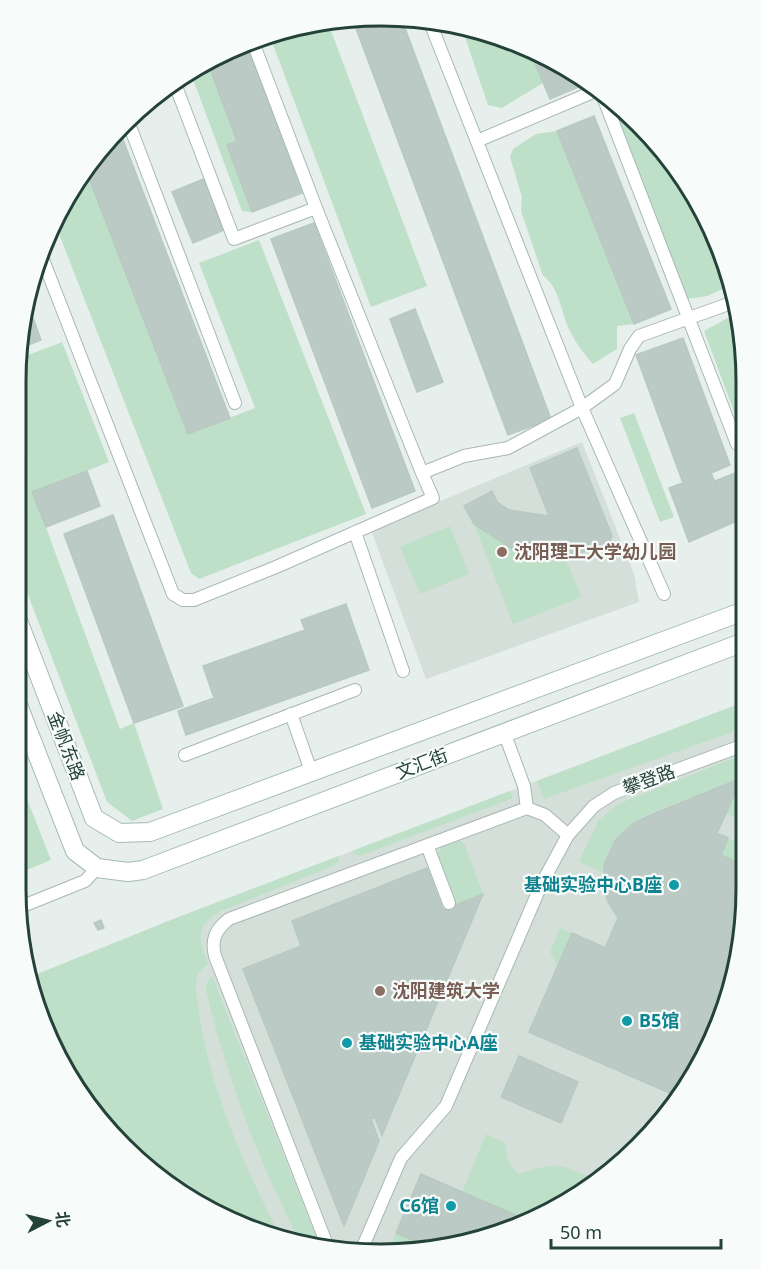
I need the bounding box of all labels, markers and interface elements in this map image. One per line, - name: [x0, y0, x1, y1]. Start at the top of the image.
- place label: 沈阳理工大学幼儿园: [514, 539, 676, 563]
- marker: 沈阳理工大学幼儿园: [495, 545, 509, 559]
- street label: 金帆东路: [43, 708, 91, 784]
- street label: 文汇街: [392, 742, 451, 784]
- street label: 攀登路: [619, 759, 678, 800]
- place label: 基础实验中心B座: [524, 872, 662, 896]
- marker: 基础实验中心B座: [667, 878, 681, 892]
- place label: 沈阳建筑大学: [392, 978, 500, 1002]
- marker: 沈阳建筑大学: [373, 984, 387, 998]
- place label: B5馆: [639, 1008, 679, 1032]
- marker: B5馆: [620, 1014, 634, 1028]
- place label: 基础实验中心A座: [359, 1030, 497, 1054]
- marker: 基础实验中心A座: [340, 1036, 354, 1050]
- north arrow: [18, 1191, 78, 1251]
- place label: C6馆: [399, 1193, 439, 1217]
- marker: C6馆: [444, 1199, 458, 1213]
- text: 北: [51, 1210, 75, 1228]
- scale bar: [551, 1212, 720, 1250]
- text: 50 m: [560, 1220, 602, 1244]

